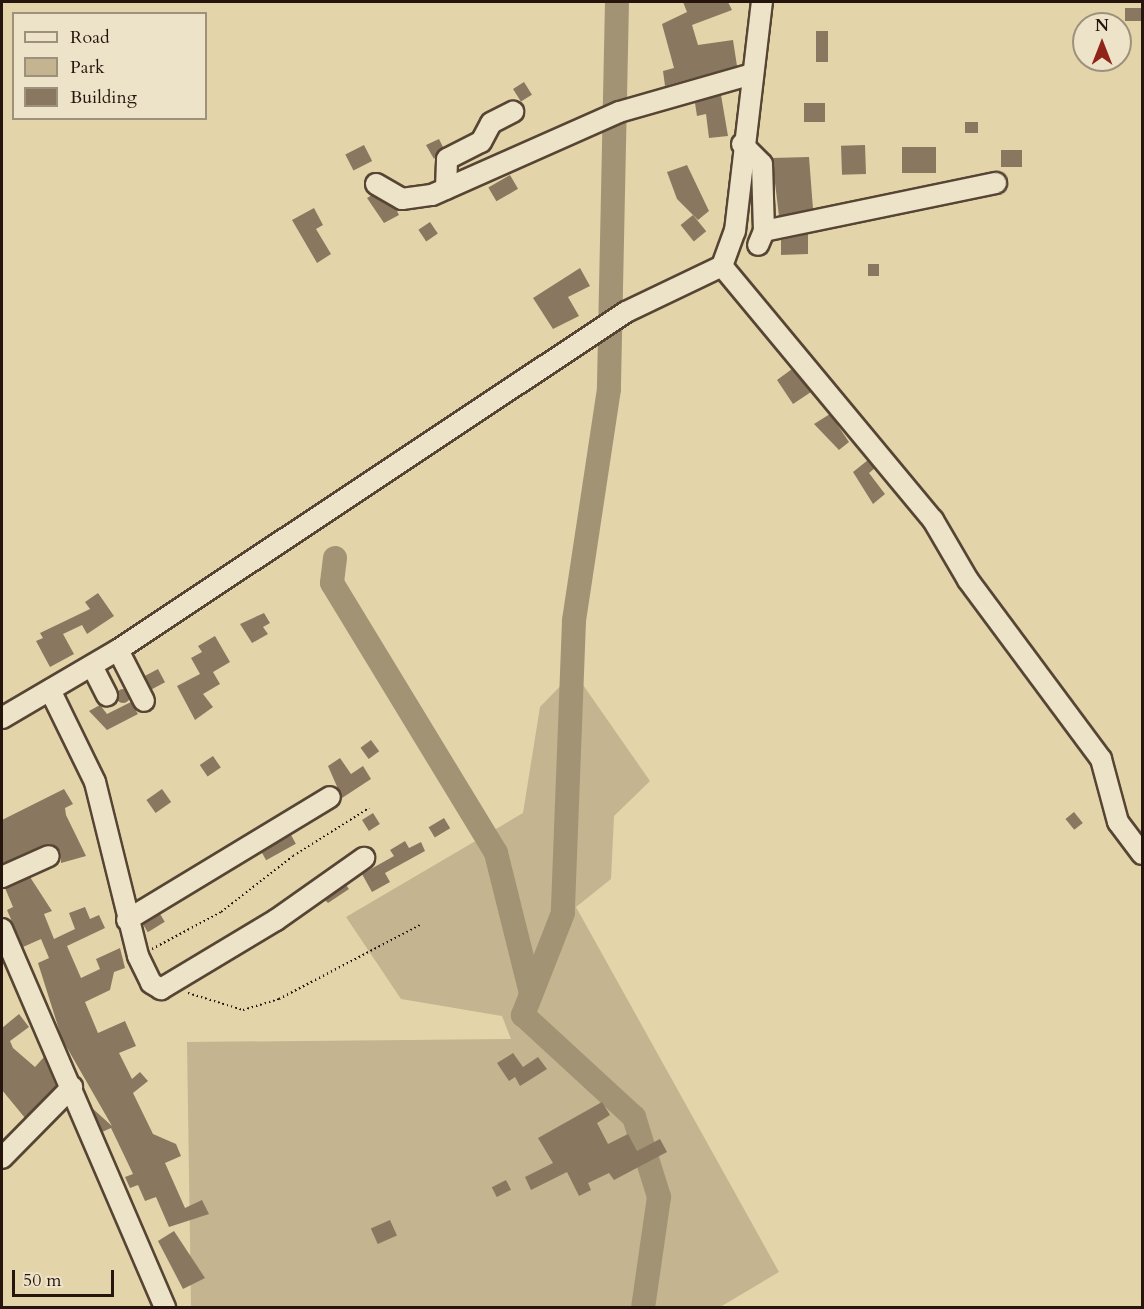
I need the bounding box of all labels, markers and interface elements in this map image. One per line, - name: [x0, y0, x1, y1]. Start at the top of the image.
- legend: [12, 12, 207, 120]
- north arrow: [1072, 12, 1132, 72]
- text: N: [1095, 15, 1109, 37]
- text: Road: [70, 25, 110, 50]
- text: Park: [70, 55, 105, 80]
- text: Building: [70, 85, 137, 110]
- scale bar: [15, 1258, 117, 1296]
- text: 50 m: [23, 1268, 62, 1293]

